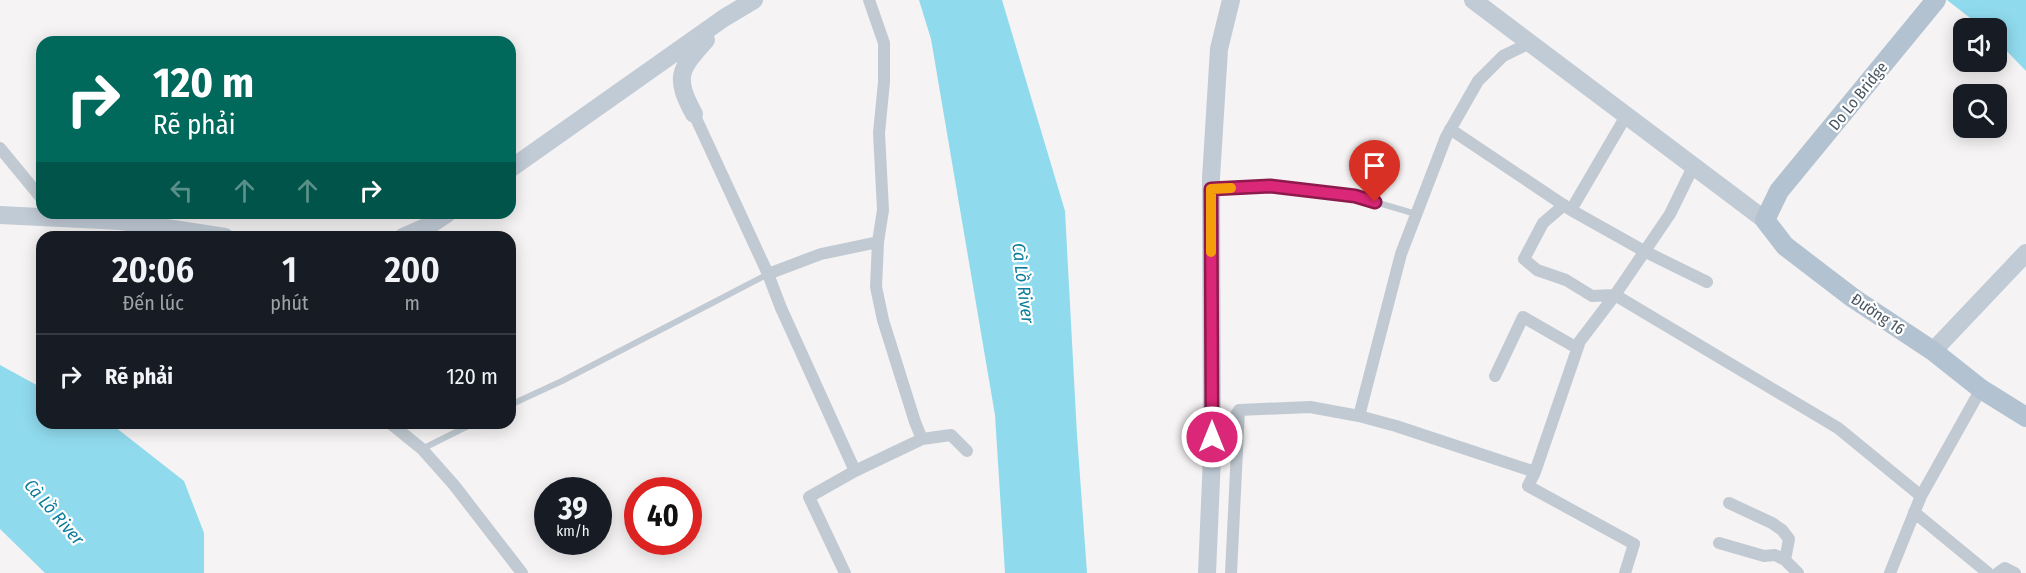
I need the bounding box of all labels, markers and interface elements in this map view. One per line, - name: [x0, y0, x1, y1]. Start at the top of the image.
- map controls: [1953, 18, 2007, 138]
- button: sound: [1953, 18, 2007, 72]
- text: 120 m: [153, 58, 254, 108]
- street label: Do Lo Bridge: [1825, 58, 1891, 134]
- icon: right: [54, 60, 132, 138]
- button: search: [1953, 84, 2007, 138]
- text: Rẽ phải: [153, 109, 236, 141]
- pin: [1349, 140, 1400, 202]
- icon: arrive: [1358, 149, 1391, 182]
- icon: left: [165, 174, 198, 207]
- icon: ahead: [228, 174, 261, 207]
- icon: ahead: [291, 174, 324, 207]
- icon: right: [354, 174, 387, 207]
- water label: Cà Lồ River: [1007, 242, 1039, 325]
- text: 20:06: [112, 248, 194, 292]
- text: 1: [282, 248, 297, 292]
- text: 200: [385, 248, 440, 292]
- street label: Đường 16: [1848, 289, 1908, 339]
- text: Đến lúc: [123, 291, 184, 315]
- text: phút: [270, 291, 308, 315]
- text: m: [405, 291, 420, 315]
- icon: right: [54, 360, 87, 393]
- text: Rẽ phải: [105, 363, 173, 390]
- text: 120 m: [446, 363, 498, 390]
- position arrow: [1180, 405, 1244, 469]
- water label: Cà Lồ River: [19, 474, 89, 550]
- speed limit sign: 40: [624, 477, 702, 555]
- text: 39: [558, 491, 588, 527]
- text: km/h: [556, 522, 590, 540]

